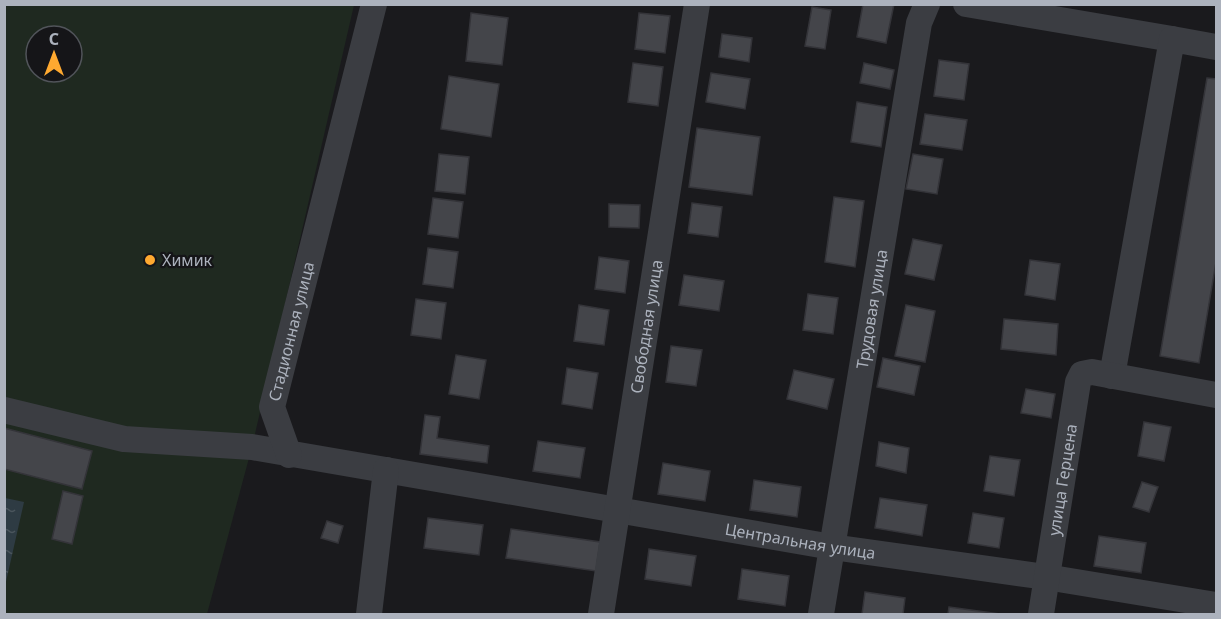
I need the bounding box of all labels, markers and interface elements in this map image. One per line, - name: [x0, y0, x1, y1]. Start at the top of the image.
- north arrow: [24, 24, 84, 84]
- text: С: [49, 28, 59, 50]
- street label: Трудовая улица: [851, 248, 892, 371]
- place label: Химик: [162, 249, 213, 271]
- marker: Химик: [143, 253, 157, 267]
- street label: Свободная улица: [625, 258, 668, 395]
- street label: Стадионная улица: [263, 259, 319, 403]
- street label: улица Герцена: [1043, 422, 1082, 537]
- street label: Центральная улица: [723, 518, 877, 564]

